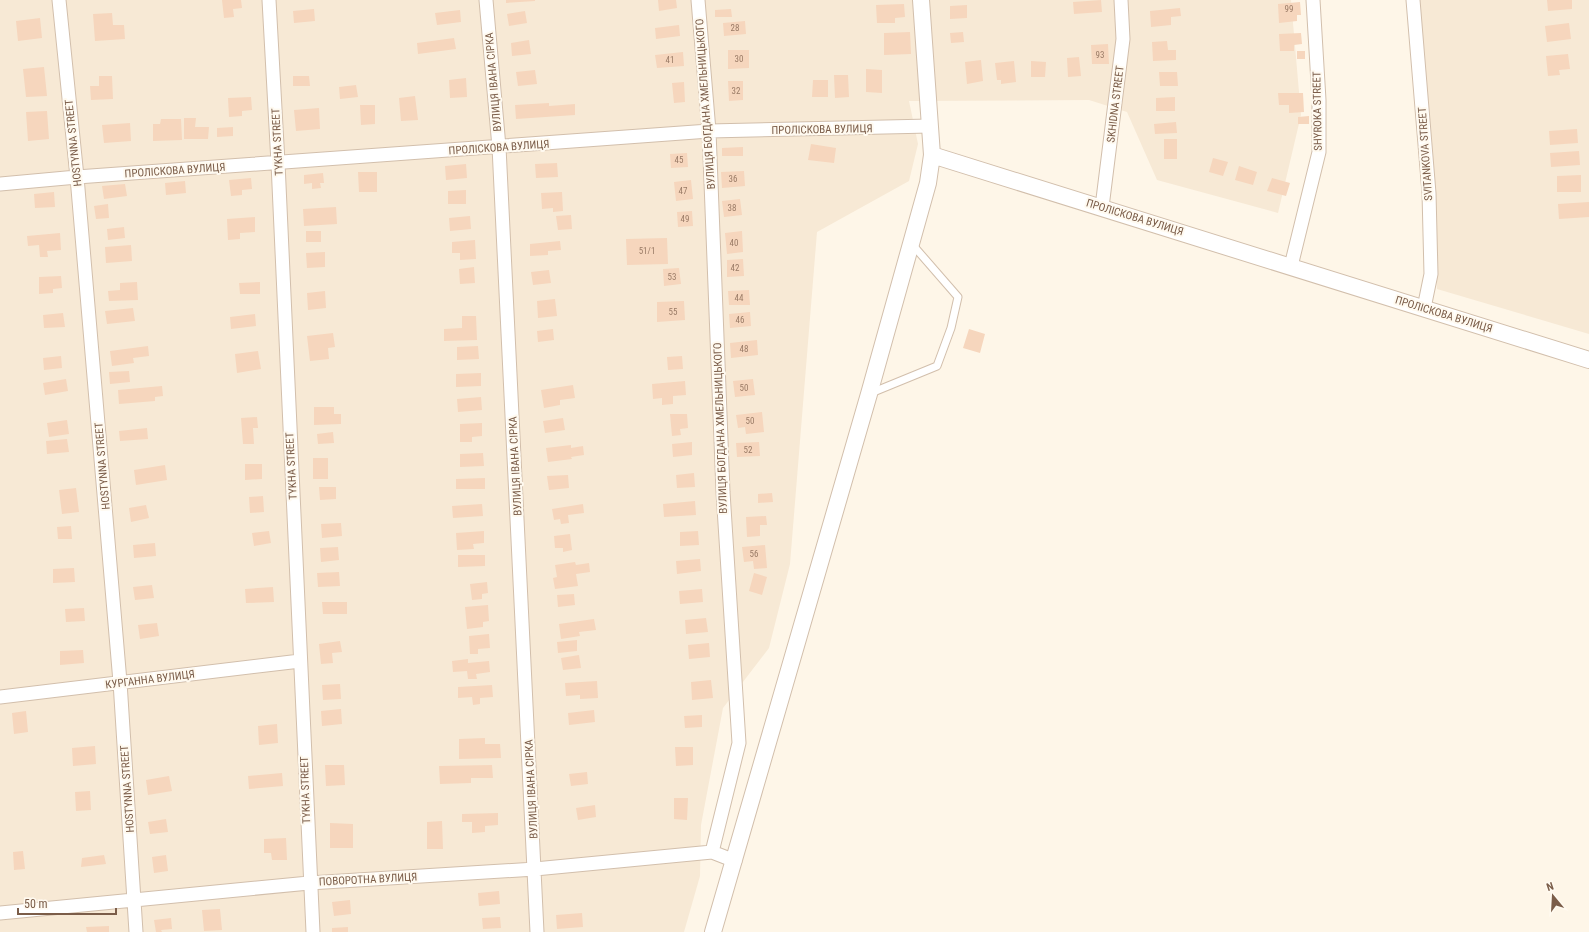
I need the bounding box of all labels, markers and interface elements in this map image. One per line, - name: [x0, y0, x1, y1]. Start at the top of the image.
- house number: 99: [1285, 4, 1293, 14]
- street label: ВУЛИЦЯ БОГДАНА ХМЕЛЬНИЦЬКОГО: [693, 18, 718, 190]
- house number: 28: [731, 23, 739, 33]
- street label: ВУЛИЦЯ ІВАНА СІРКА: [483, 31, 504, 132]
- house number: 93: [1096, 50, 1104, 60]
- house number: 30: [735, 54, 743, 64]
- house number: 41: [666, 55, 674, 65]
- street label: SKHIDNA STREET: [1104, 65, 1127, 143]
- street label: SHYROKA STREET: [1310, 71, 1325, 151]
- house number: 32: [732, 86, 741, 96]
- street label: HOSTYNNA STREET: [62, 99, 85, 187]
- street label: SVITANKOVA STREET: [1416, 106, 1435, 201]
- street label: TYKHA STREET: [269, 108, 286, 176]
- street label: ПРОЛІСКОВА ВУЛИЦЯ: [771, 122, 873, 137]
- street label: ПРОЛІСКОВА ВУЛИЦЯ: [448, 137, 550, 158]
- house number: 45: [675, 155, 684, 165]
- street label: ПРОЛІСКОВА ВУЛИЦЯ: [124, 160, 226, 181]
- house number: 36: [729, 174, 737, 184]
- house number: 47: [679, 186, 688, 196]
- street label: ПРОЛІСКОВА ВУЛИЦЯ: [1085, 196, 1185, 238]
- house number: 38: [728, 203, 736, 213]
- house number: 49: [681, 214, 689, 224]
- house number: 40: [730, 238, 738, 248]
- house number: 51/1: [639, 246, 655, 256]
- house number: 42: [731, 263, 740, 273]
- house number: 53: [668, 272, 676, 282]
- house number: 44: [735, 293, 744, 303]
- street label: ПРОЛІСКОВА ВУЛИЦЯ: [1394, 293, 1494, 335]
- house number: 55: [669, 307, 678, 317]
- house number: 46: [736, 315, 744, 325]
- street label: ВУЛИЦЯ БОГДАНА ХМЕЛЬНИЦЬКОГО: [711, 342, 730, 514]
- house number: 48: [740, 344, 748, 354]
- house number: 50: [740, 383, 748, 393]
- street label: ВУЛИЦЯ ІВАНА СІРКА: [506, 415, 525, 516]
- house number: 50: [746, 416, 754, 426]
- street label: HOSTYNNA STREET: [92, 422, 113, 510]
- street label: TYKHA STREET: [283, 432, 300, 500]
- house number: 52: [744, 445, 753, 455]
- house number: 56: [750, 549, 758, 559]
- street label: КУРГАННА ВУЛИЦЯ: [105, 668, 196, 691]
- street label: ВУЛИЦЯ ІВАНА СІРКА: [522, 738, 541, 839]
- street label: HOSTYNNA STREET: [118, 745, 137, 833]
- street label: TYKHA STREET: [298, 756, 313, 824]
- street label: ПОВОРОТНА ВУЛИЦЯ: [318, 870, 418, 889]
- north arrow: [1533, 876, 1573, 916]
- text: N: [1545, 880, 1556, 894]
- scale bar: [18, 890, 116, 916]
- text: 50 m: [24, 897, 48, 911]

